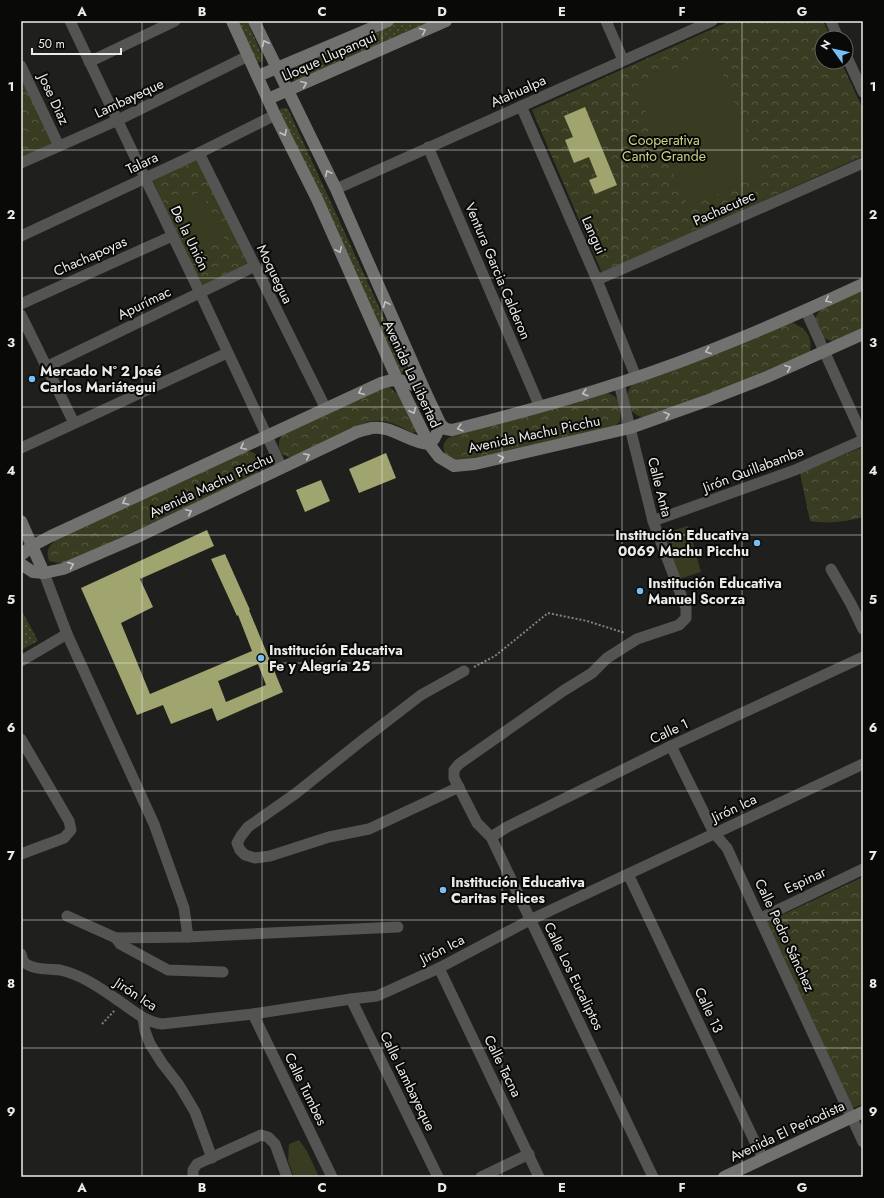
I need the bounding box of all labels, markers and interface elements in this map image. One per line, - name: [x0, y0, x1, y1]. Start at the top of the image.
- text: A: [76, 2, 87, 21]
- text: B: [198, 2, 207, 21]
- text: C: [317, 2, 327, 21]
- text: D: [437, 2, 447, 21]
- text: E: [558, 2, 566, 21]
- text: F: [678, 2, 686, 21]
- text: G: [797, 2, 808, 21]
- street label: Lloque Llupanqui: [278, 26, 380, 86]
- one-way arrow: [418, 28, 426, 36]
- scale bar: [32, 30, 121, 56]
- north arrow: [814, 30, 854, 70]
- text: 50 m: [38, 35, 65, 53]
- text: N: [817, 37, 835, 53]
- one-way arrow: [262, 40, 270, 48]
- street label: Jose Diaz: [33, 68, 75, 128]
- street label: Atahualpa: [487, 70, 549, 112]
- street label: Lambayeque: [91, 73, 167, 123]
- text: 1: [8, 77, 14, 96]
- text: 1: [870, 77, 876, 96]
- one-way arrow: [300, 80, 307, 88]
- one-way arrow: [279, 128, 287, 136]
- park label: Cooperativa Canto Grande: [622, 130, 706, 166]
- street label: Talara: [123, 147, 161, 179]
- one-way arrow: [325, 170, 333, 177]
- street label: Pachacutec: [690, 185, 758, 231]
- street label: Ventura Garcia Calderon: [460, 199, 536, 343]
- street label: De la Unión: [166, 202, 214, 274]
- text: 2: [7, 205, 15, 224]
- text: 2: [869, 205, 877, 224]
- street label: Langui: [577, 213, 611, 257]
- street label: Chachapoyas: [50, 231, 130, 281]
- street label: Moquegua: [252, 241, 298, 307]
- one-way arrow: [335, 247, 343, 254]
- street label: Apurímac: [114, 281, 174, 325]
- one-way arrow: [824, 295, 832, 303]
- one-way arrow: [383, 301, 391, 308]
- street label: Avenida La Libertad: [378, 317, 446, 431]
- text: 3: [7, 333, 15, 352]
- text: 3: [869, 333, 877, 352]
- one-way arrow: [705, 347, 712, 355]
- place label: Mercado Nº 2 José Carlos Mariátegui: [40, 361, 161, 397]
- one-way arrow: [784, 365, 791, 373]
- marker: Mercado Nº 2 José Carlos Mariátegui: [27, 374, 37, 384]
- one-way arrow: [357, 388, 364, 396]
- one-way arrow: [582, 388, 589, 397]
- one-way arrow: [408, 407, 416, 415]
- street label: Avenida Machu Picchu: [466, 410, 602, 458]
- one-way arrow: [663, 411, 670, 420]
- one-way arrow: [457, 423, 464, 432]
- street label: Jirón Quillabamba: [698, 441, 806, 498]
- one-way arrow: [239, 442, 247, 450]
- street label: Avenida Machu Picchu: [146, 447, 276, 523]
- one-way arrow: [302, 453, 310, 461]
- one-way arrow: [497, 454, 504, 462]
- street label: Calle Anta: [643, 455, 677, 519]
- text: 4: [6, 461, 16, 480]
- text: 4: [868, 461, 878, 480]
- one-way arrow: [121, 497, 129, 505]
- one-way arrow: [185, 509, 192, 517]
- place label: Institución Educativa 0069 Machu Picchu: [615, 525, 749, 561]
- marker: Institución Educativa 0069 Machu Picchu: [752, 538, 762, 548]
- one-way arrow: [66, 562, 74, 570]
- place label: Institución Educativa Manuel Scorza: [648, 573, 782, 609]
- marker: Institución Educativa Manuel Scorza: [635, 586, 645, 596]
- text: 5: [7, 590, 15, 609]
- text: 5: [869, 590, 877, 609]
- place label: Institución Educativa Fe y Alegría 25: [269, 640, 403, 676]
- marker: Institución Educativa Fe y Alegría 25: [256, 653, 266, 663]
- street label: Calle 1: [646, 713, 692, 749]
- text: 6: [7, 718, 16, 737]
- text: 6: [869, 718, 878, 737]
- street label: Jirón Ica: [706, 789, 760, 828]
- text: 7: [7, 846, 15, 865]
- text: 7: [869, 846, 877, 865]
- street label: Espinar: [781, 862, 829, 898]
- place label: Institución Educativa Caritas Felices: [451, 872, 585, 908]
- street label: Calle Pedro Sánchez: [750, 875, 820, 995]
- marker: Institución Educativa Caritas Felices: [438, 885, 448, 895]
- street label: Calle Los Eucaliptos: [539, 919, 609, 1034]
- street label: Jirón Ica: [414, 929, 468, 970]
- street label: Jirón Ica: [109, 972, 161, 1015]
- text: 8: [7, 974, 15, 993]
- text: 8: [869, 974, 877, 993]
- street label: Calle 13: [690, 984, 728, 1036]
- street label: Calle Lambayeque: [375, 1028, 441, 1134]
- street label: Calle Tacna: [479, 1032, 527, 1100]
- street label: Calle Tumbes: [280, 1049, 332, 1129]
- street label: Avenida El Periodista: [726, 1096, 848, 1166]
- text: 9: [7, 1102, 16, 1121]
- text: 9: [869, 1102, 878, 1121]
- text: A: [76, 1178, 87, 1197]
- text: B: [198, 1178, 207, 1197]
- text: C: [317, 1178, 327, 1197]
- text: D: [437, 1178, 447, 1197]
- text: E: [558, 1178, 566, 1197]
- text: F: [678, 1178, 686, 1197]
- text: G: [797, 1178, 808, 1197]

